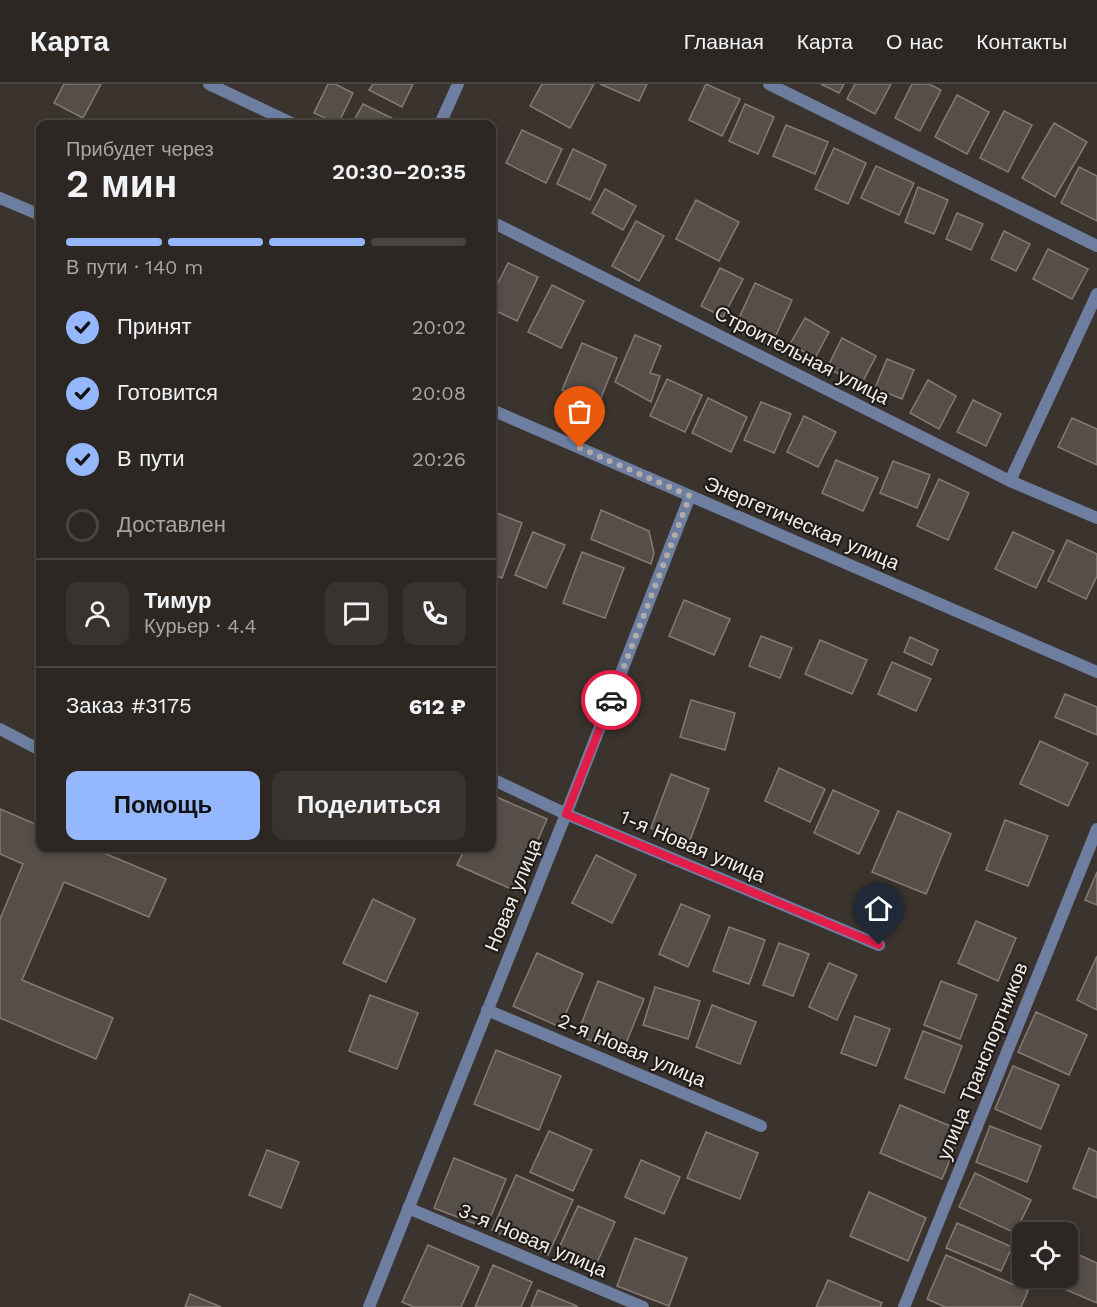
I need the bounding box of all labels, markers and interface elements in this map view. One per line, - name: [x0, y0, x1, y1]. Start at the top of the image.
- text: Карта: [30, 25, 109, 58]
- text: Главная: [684, 29, 764, 54]
- text: Карта: [797, 29, 853, 54]
- text: О нас: [886, 29, 943, 54]
- text: Контакты: [976, 29, 1067, 54]
- text: Прибудет через: [66, 137, 214, 161]
- text: 20:30–20:35: [332, 159, 466, 184]
- text: 2 мин: [66, 161, 177, 206]
- text: В пути · 140 m: [66, 255, 203, 279]
- street label: Строительная улица: [710, 300, 894, 410]
- icon: check: [66, 311, 99, 344]
- text: Принят: [117, 314, 191, 339]
- text: 20:02: [412, 315, 466, 339]
- icon: check: [66, 377, 99, 410]
- text: Готовится: [117, 380, 218, 405]
- text: 20:08: [411, 381, 466, 405]
- pin: [554, 386, 605, 448]
- icon: bag: [563, 395, 596, 428]
- icon: check: [66, 443, 99, 476]
- text: В пути: [117, 446, 184, 471]
- text: 20:26: [412, 447, 466, 471]
- street label: Энергетическая улица: [701, 471, 904, 575]
- text: Доставлен: [117, 512, 226, 537]
- button: person: [66, 582, 129, 645]
- button: chat: [325, 582, 388, 645]
- button: phone: [403, 582, 466, 645]
- text: Тимур: [144, 588, 212, 613]
- text: Курьер · 4.4: [144, 614, 257, 638]
- courier: [581, 670, 641, 730]
- icon: car: [595, 684, 628, 717]
- text: Заказ #3175: [66, 693, 192, 718]
- text: 612 ₽: [409, 694, 466, 719]
- button: Помощь: [66, 771, 260, 840]
- button: Поделиться: [272, 771, 466, 840]
- street label: 1-я Новая улица: [617, 805, 770, 888]
- street label: Новая улица: [479, 834, 547, 955]
- pin: [853, 883, 904, 945]
- icon: home: [862, 892, 895, 925]
- street label: улица Транспортников: [931, 959, 1033, 1163]
- street label: 2-я Новая улица: [554, 1008, 711, 1092]
- street label: 3-я Новая улица: [455, 1198, 612, 1282]
- map controls: [1012, 1222, 1078, 1288]
- button: locate: [1012, 1222, 1078, 1288]

